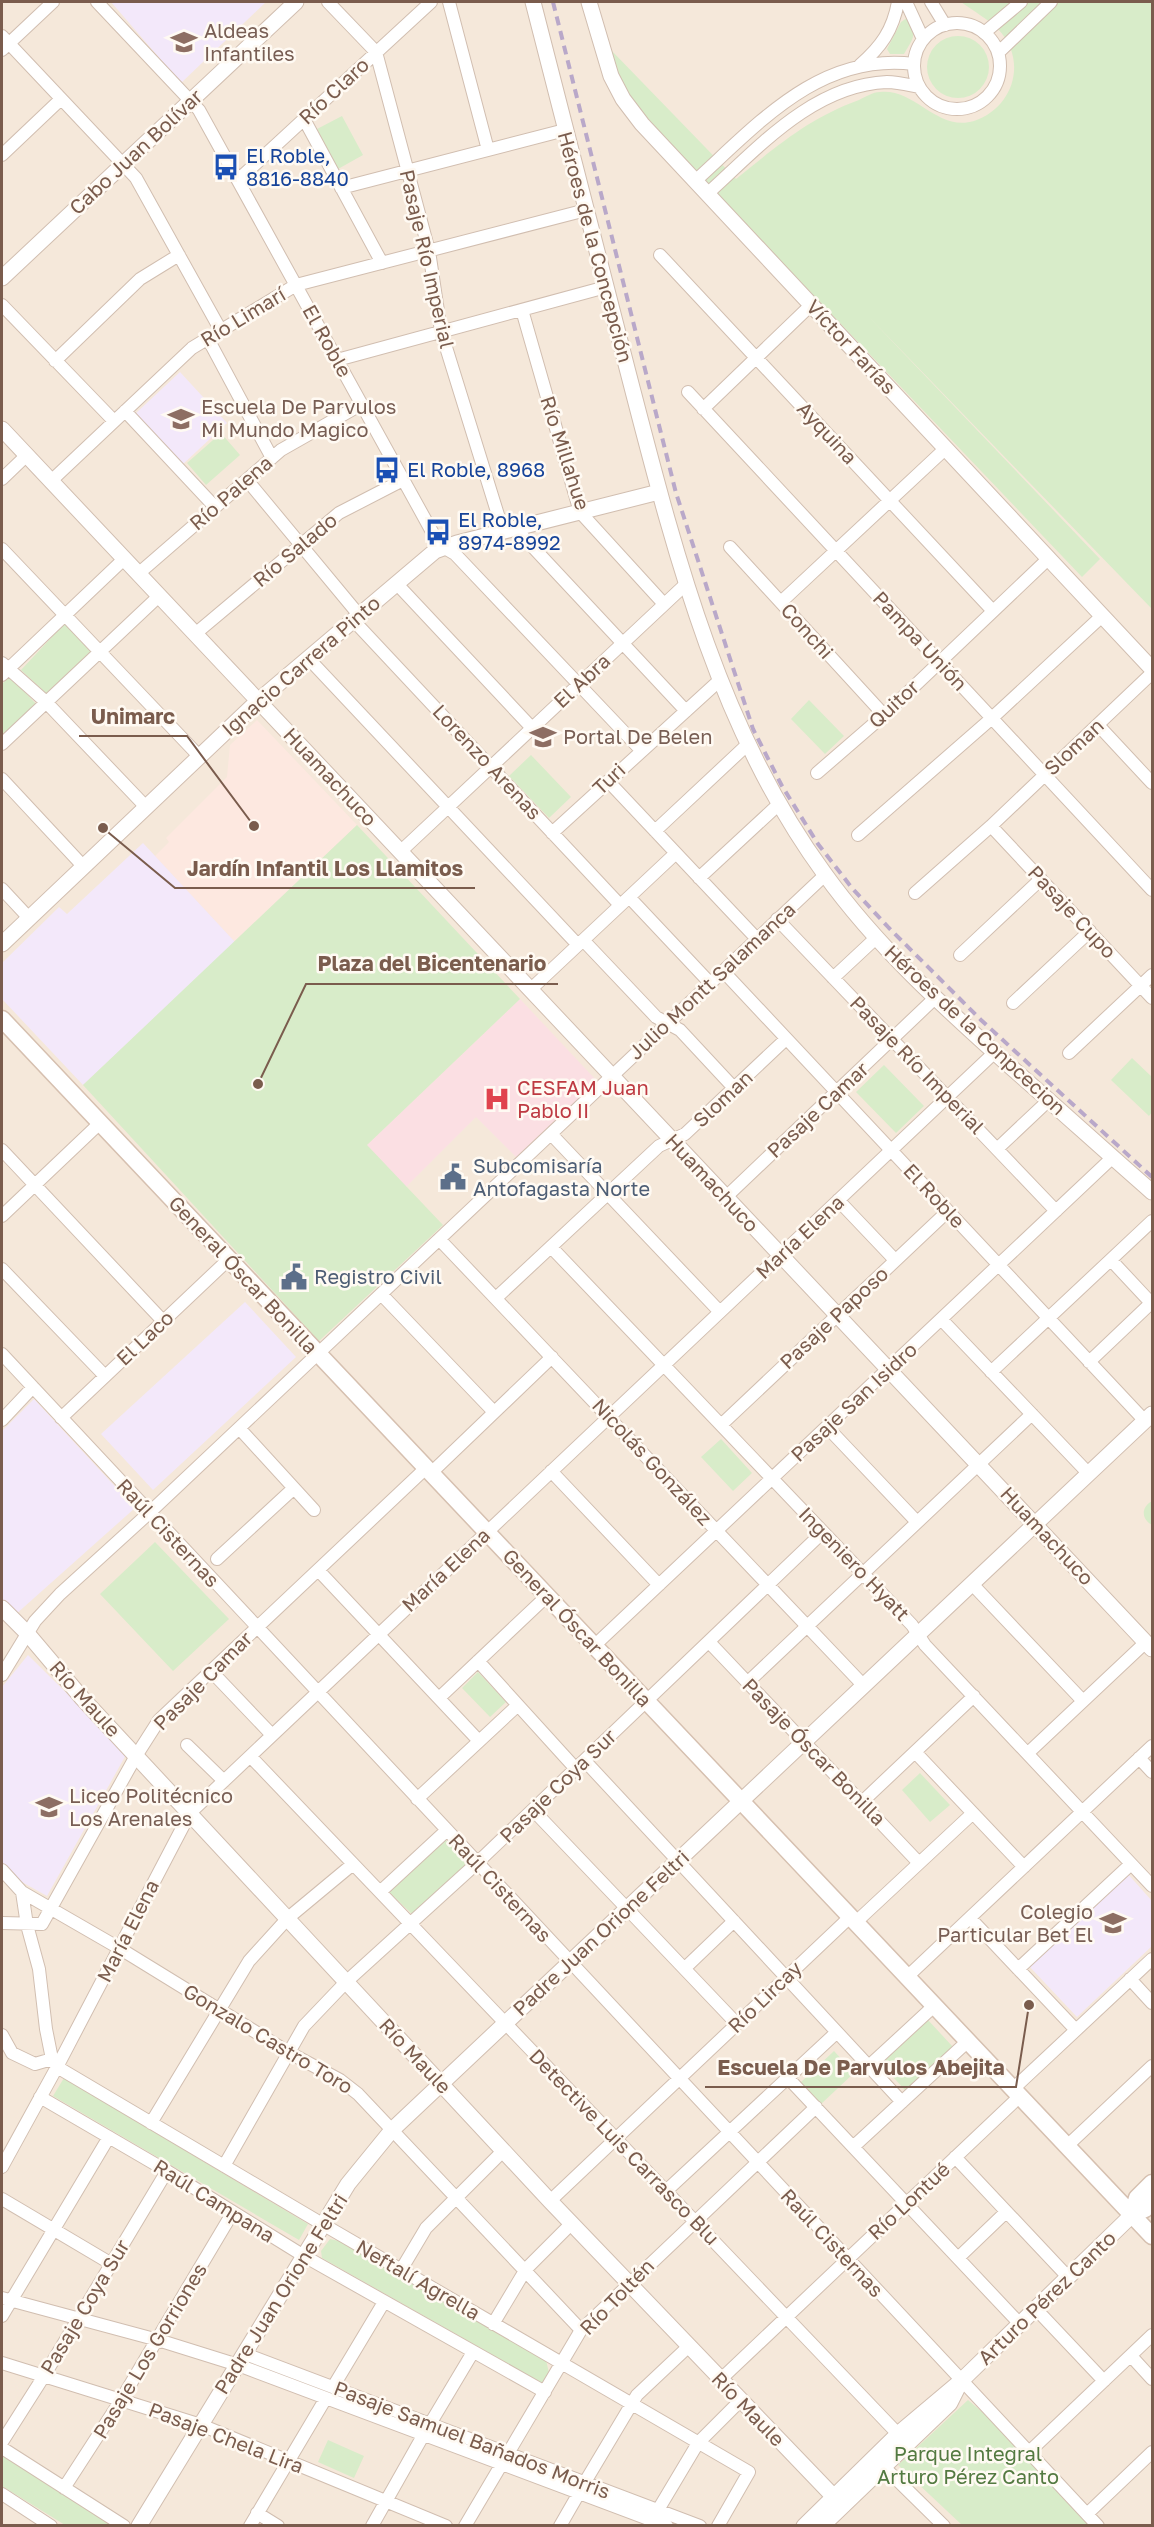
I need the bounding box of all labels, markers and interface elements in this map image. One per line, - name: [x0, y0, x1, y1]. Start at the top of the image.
- place label: Aldeas Infantiles: [204, 18, 295, 65]
- school or university icon: Aldeas Infantiles: [169, 27, 199, 57]
- street label: Río Claro: [293, 52, 373, 129]
- street label: Cabo Juan Bolívar: [64, 83, 207, 219]
- street label: Héroes de la Concepción: [554, 128, 638, 365]
- place label: El Roble, 8816-8840: [246, 143, 349, 190]
- bus stop icon: El Roble, 8816-8840: [211, 152, 241, 182]
- street label: Pasaje Río Imperial: [396, 167, 460, 351]
- street label: Río Limarí: [196, 281, 291, 351]
- street label: Víctor Farías: [802, 294, 902, 399]
- street label: El Roble: [298, 300, 358, 381]
- street label: Río Millahue: [536, 393, 596, 513]
- place label: Escuela De Parvulos Mi Mundo Magico: [201, 394, 396, 441]
- street label: Ayquina: [793, 396, 863, 468]
- school or university icon: Escuela De Parvulos Mi Mundo Magico: [166, 404, 196, 434]
- street label: Río Palena: [184, 450, 277, 535]
- bus stop icon: El Roble, 8968: [372, 455, 402, 485]
- place label: El Roble, 8968: [407, 457, 545, 481]
- street label: Río Salado: [248, 507, 341, 591]
- place label: El Roble, 8974-8992: [458, 507, 561, 554]
- bus stop icon: El Roble, 8974-8992: [423, 517, 453, 547]
- street label: Pampa Unión: [869, 586, 973, 695]
- street label: Ignacio Carrera Pinto: [216, 590, 384, 741]
- street label: Conchi: [777, 598, 839, 663]
- street label: El Abra: [548, 648, 614, 712]
- street label: Quitor: [863, 674, 924, 733]
- callout: Unimarc: [79, 697, 187, 736]
- street label: Lorenzo Arenas: [428, 699, 547, 824]
- text: Unimarc: [91, 703, 175, 729]
- street label: Sloman: [1039, 713, 1108, 780]
- street label: Huamachuco: [279, 722, 382, 831]
- school or university icon: Portal De Belen: [528, 722, 558, 752]
- place label: Portal De Belen: [563, 724, 713, 748]
- street label: Turi: [587, 757, 630, 799]
- callout: Jardín Infantil Los Llamitos: [175, 849, 475, 888]
- text: Jardín Infantil Los Llamitos: [187, 855, 464, 881]
- street label: Pasaje Cupo: [1024, 860, 1122, 963]
- street label: Julio Montt Salamanca: [623, 897, 800, 1064]
- street label: Héroes de la Conpcecion: [880, 939, 1071, 1119]
- callout: Plaza del Bicentenario: [306, 945, 558, 984]
- text: Plaza del Bicentenario: [318, 950, 546, 976]
- street label: Pasaje Río Imperial: [846, 990, 990, 1138]
- street label: Pasaje Camar: [762, 1056, 873, 1162]
- street label: Sloman: [688, 1065, 757, 1132]
- place label: CESFAM Juan Pablo II: [517, 1075, 649, 1122]
- hospital icon: CESFAM Juan Pablo II: [482, 1084, 512, 1114]
- street label: Huamachuco: [661, 1128, 764, 1237]
- place label: Subcomisaría Antofagasta Norte: [473, 1153, 650, 1200]
- street label: El Roble: [899, 1158, 970, 1232]
- public building icon: Subcomisaría Antofagasta Norte: [438, 1162, 468, 1192]
- street label: María Elena: [750, 1189, 848, 1283]
- street label: General Óscar Bonilla: [164, 1190, 323, 1358]
- street label: Pasaje Paposo: [774, 1261, 892, 1374]
- public building icon: Registro Civil: [279, 1262, 309, 1292]
- place label: Registro Civil: [314, 1264, 442, 1288]
- street label: El Laco: [111, 1305, 178, 1370]
- street label: Pasaje San Isidro: [785, 1337, 921, 1466]
- street label: Nicolás González: [588, 1393, 718, 1530]
- street label: Raúl Cisternas: [112, 1473, 225, 1591]
- street label: Huamachuco: [996, 1481, 1099, 1590]
- street label: Ingeniero Hyatt: [794, 1501, 915, 1625]
- street label: María Elena: [396, 1522, 494, 1616]
- street label: General Óscar Bonilla: [498, 1543, 657, 1711]
- street label: Pasaje Camar: [148, 1626, 257, 1735]
- street label: Río Maule: [45, 1655, 126, 1741]
- street label: Pasaje Óscar Bonilla: [738, 1673, 891, 1830]
- street label: Pasaje Coya Sur: [494, 1723, 621, 1847]
- place label: Liceo Politécnico Los Arenales: [69, 1783, 233, 1830]
- school or university icon: Liceo Politécnico Los Arenales: [34, 1792, 64, 1822]
- street label: Raúl Cisternas: [444, 1828, 557, 1946]
- street label: Padre Juan Orione Feltri: [507, 1844, 693, 2020]
- street label: María Elena: [91, 1875, 163, 1986]
- place label: Colegio Particular Bet El: [937, 1899, 1093, 1946]
- school or university icon: Colegio Particular Bet El: [1098, 1908, 1128, 1938]
- street label: Río Lircay: [722, 1955, 806, 2037]
- street label: Gonzalo Castro Toro: [179, 1978, 358, 2098]
- street label: Río Maule: [375, 2013, 457, 2098]
- street label: Detective Luis Carrasco Blu: [525, 2043, 725, 2249]
- callout: Escuela De Parvulos Abejita: [705, 2048, 1016, 2087]
- text: Escuela De Parvulos Abejita: [717, 2054, 1005, 2080]
- street label: Raúl Campana: [150, 2153, 279, 2247]
- street label: Río Lontué: [862, 2156, 954, 2244]
- street label: Raúl Cisternas: [776, 2183, 889, 2301]
- street label: Padre Juan Orione Feltri: [209, 2189, 352, 2398]
- street label: Arturo Pérez Canto: [972, 2225, 1120, 2369]
- street label: Neftalí Agrella: [352, 2234, 485, 2324]
- street label: Pasaje Coya Sur: [34, 2235, 134, 2378]
- street label: Río Toltén: [574, 2253, 658, 2339]
- street label: Pasaje Los Gorriones: [87, 2258, 211, 2443]
- street label: Río Maule: [707, 2366, 790, 2451]
- street label: Pasaje Samuel Bañados Morris: [331, 2375, 614, 2503]
- street label: Pasaje Chela Lira: [146, 2396, 307, 2478]
- park label: Parque Integral Arturo Pérez Canto: [877, 2441, 1059, 2488]

